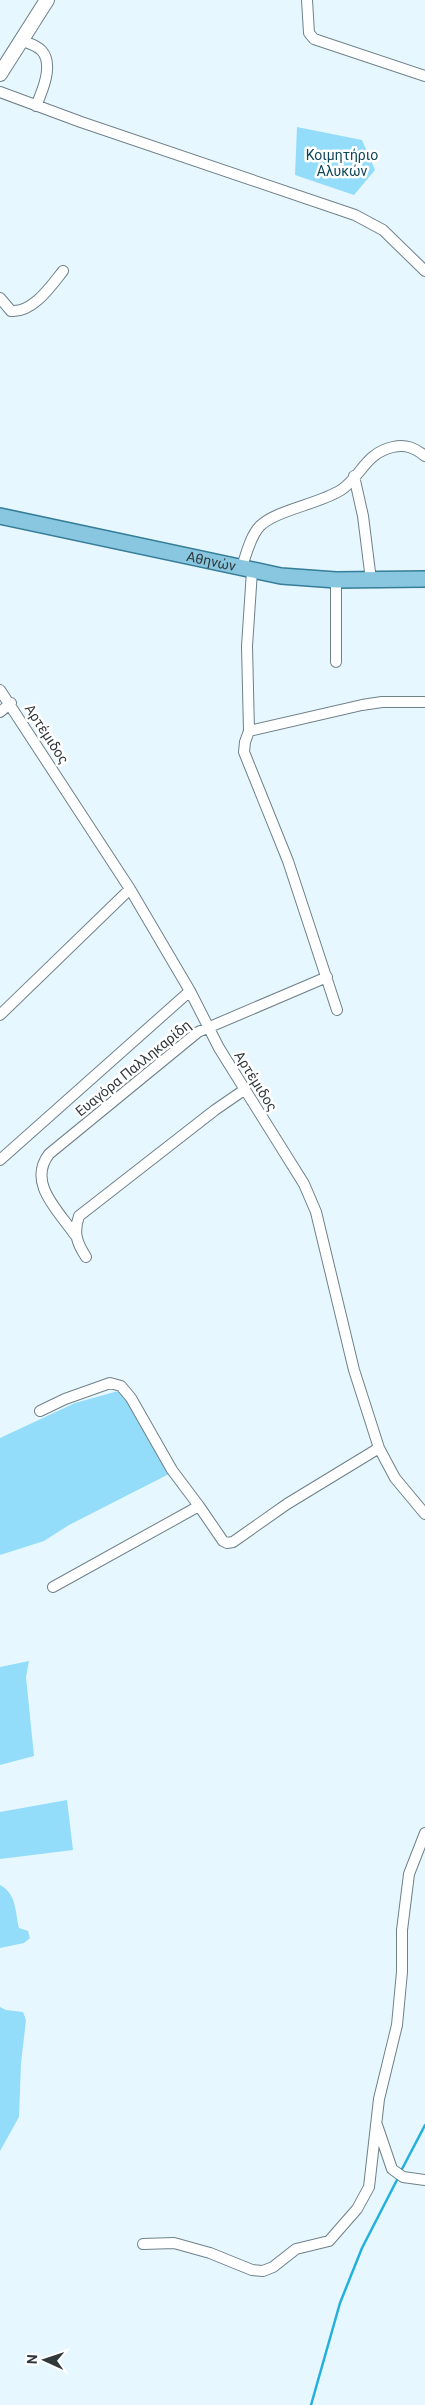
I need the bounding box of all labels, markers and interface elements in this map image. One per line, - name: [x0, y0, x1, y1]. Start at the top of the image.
- park label: Κοιμητήριο Αλυκών: [306, 147, 378, 179]
- street label: Αθηνών: [185, 548, 238, 574]
- street label: Αρτέμιδος: [22, 701, 72, 767]
- street label: Ευαγόρα Παλληκαρίδη: [72, 1017, 194, 1119]
- street label: Αρτέμιδος: [231, 1048, 281, 1114]
- north arrow: [20, 2335, 70, 2385]
- text: N: [24, 2354, 40, 2365]

